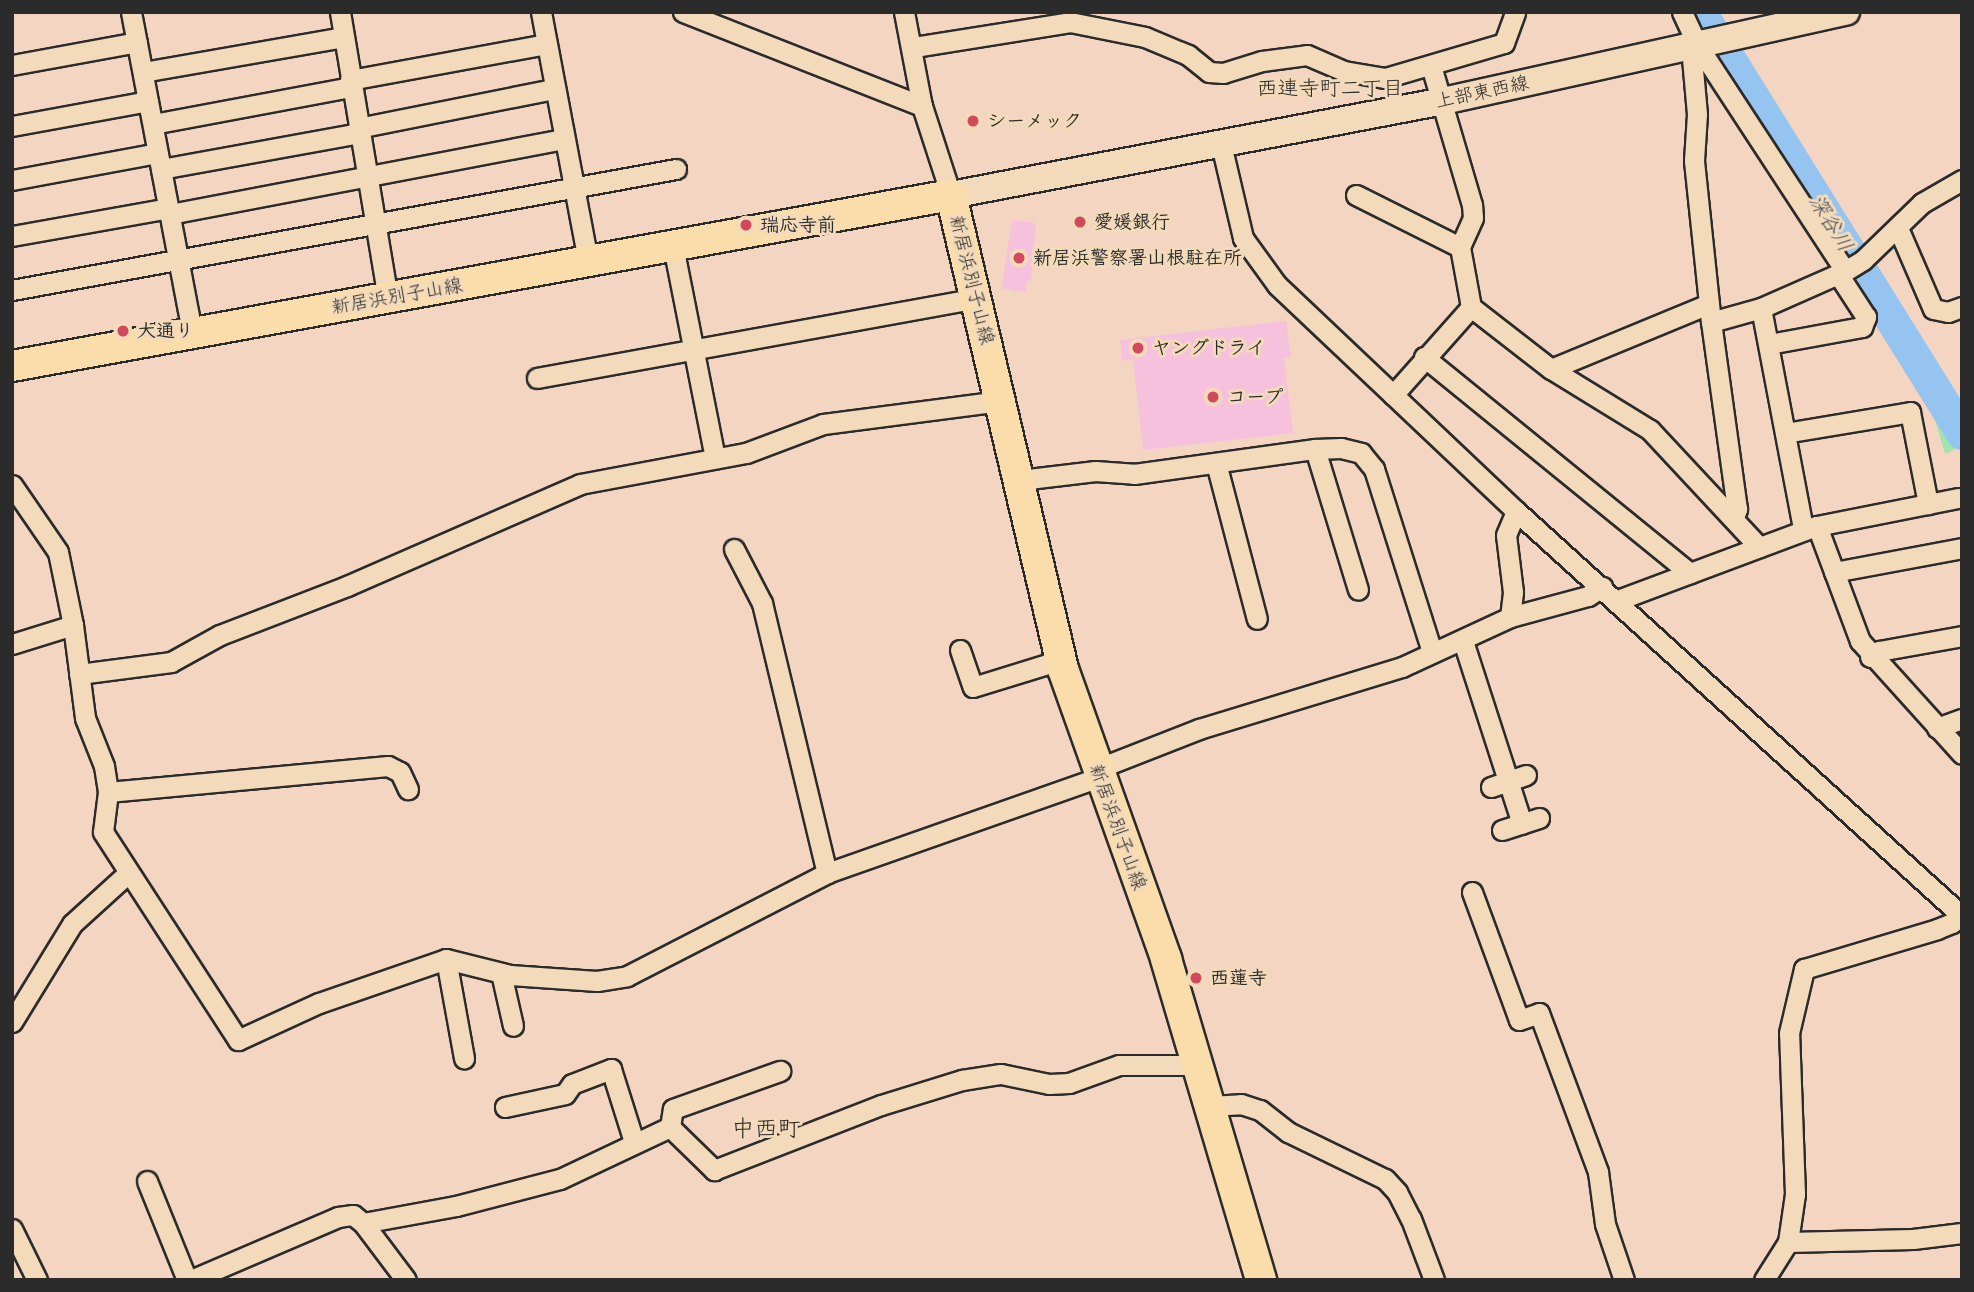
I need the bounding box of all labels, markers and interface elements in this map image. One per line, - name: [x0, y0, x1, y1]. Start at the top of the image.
- street label: 上部東西線: [1433, 71, 1531, 113]
- district label: 西連寺町二丁目: [1257, 75, 1403, 101]
- place label: シーメック: [987, 110, 1082, 132]
- marker: シーメック: [965, 113, 981, 129]
- water label: 深谷川: [1804, 190, 1858, 256]
- place label: 愛媛銀行: [1094, 211, 1170, 233]
- street label: 新居浜別子山線: [945, 213, 999, 347]
- place label: 瑞応寺前: [760, 214, 836, 236]
- marker: 愛媛銀行: [1072, 214, 1088, 230]
- marker: 瑞応寺前: [738, 217, 754, 233]
- place label: 新居浜警察署山根駐在所: [1033, 247, 1242, 269]
- marker: 新居浜警察署山根駐在所: [1011, 250, 1027, 266]
- street label: 新居浜別子山線: [330, 273, 464, 319]
- place label: 大通り: [137, 320, 194, 342]
- marker: 大通り: [115, 323, 131, 339]
- place label: ヤングドライ: [1152, 337, 1266, 359]
- marker: ヤングドライ: [1130, 340, 1146, 356]
- place label: コープ: [1227, 386, 1284, 408]
- marker: コープ: [1205, 389, 1221, 405]
- street label: 新居浜別子山線: [1085, 761, 1151, 893]
- place label: 西蓮寺: [1210, 967, 1267, 989]
- marker: 西蓮寺: [1188, 970, 1204, 986]
- district label: 中西町: [732, 1114, 800, 1142]

